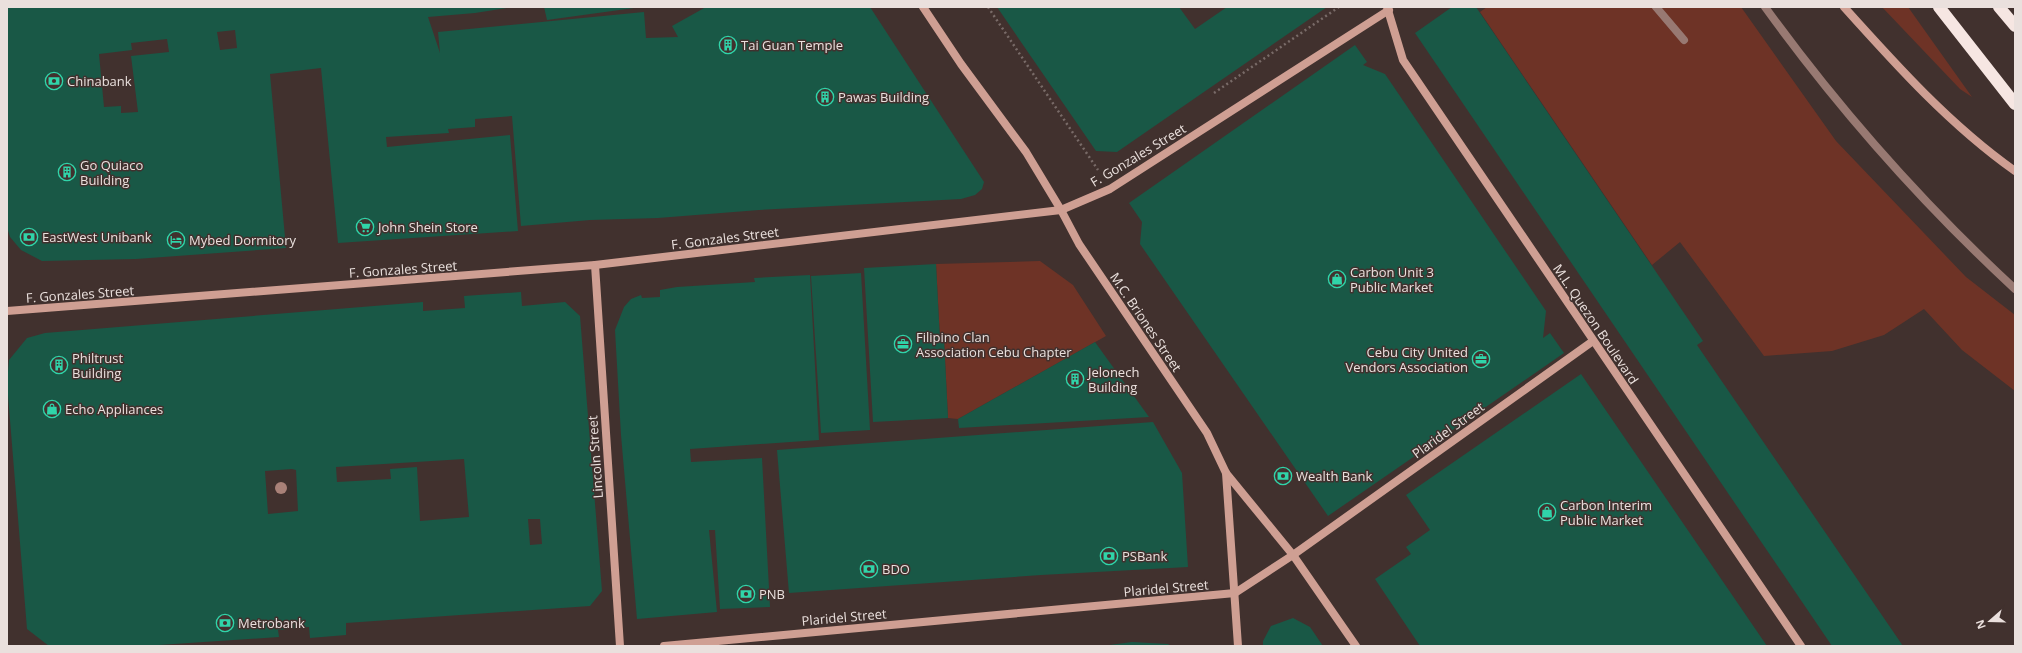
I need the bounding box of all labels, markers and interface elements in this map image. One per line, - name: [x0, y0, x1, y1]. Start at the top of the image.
- building icon: Tai Guan Temple: [718, 35, 738, 55]
- place label: Tai Guan Temple: [741, 36, 843, 54]
- bank icon: Chinabank: [44, 71, 64, 91]
- place label: Chinabank: [67, 72, 132, 90]
- building icon: Pawas Building: [815, 87, 835, 107]
- place label: Pawas Building: [838, 88, 929, 106]
- street label: F. Gonzales Street: [1087, 119, 1189, 191]
- place label: Go Quiaco Building: [80, 156, 143, 189]
- building icon: Go Quiaco Building: [57, 162, 77, 182]
- supermarket icon: John Shein Store: [355, 217, 375, 237]
- place label: John Shein Store: [376, 218, 478, 236]
- street label: F. Gonzales Street: [670, 222, 780, 254]
- bank icon: EastWest Unibank: [19, 227, 39, 247]
- place label: EastWest Unibank: [42, 228, 152, 246]
- hotel icon: Mybed Dormitory: [166, 230, 186, 250]
- place label: Mybed Dormitory: [189, 231, 296, 249]
- street label: F. Gonzales Street: [348, 256, 458, 282]
- street label: M.L. Quezon Boulevard: [1549, 260, 1643, 388]
- place label: Carbon Unit 3 Public Market: [1350, 263, 1434, 296]
- street label: M.C. Briones Street: [1106, 269, 1186, 375]
- shop icon: Carbon Unit 3 Public Market: [1327, 269, 1347, 289]
- street label: F. Gonzales Street: [25, 281, 135, 307]
- place label: Filipino Clan Association Cebu Chapter: [916, 328, 1072, 361]
- office icon: Filipino Clan Association Cebu Chapter: [893, 334, 913, 354]
- place label: Cebu City United Vendors Association: [1345, 343, 1468, 376]
- place label: Philtrust Building: [72, 349, 123, 382]
- office icon: Cebu City United Vendors Association: [1471, 349, 1491, 369]
- building icon: Philtrust Building: [49, 355, 69, 375]
- place label: Jelonech Building: [1086, 363, 1139, 396]
- building icon: Jelonech Building: [1065, 369, 1085, 389]
- street label: Plaridel Street: [1408, 397, 1488, 462]
- shop icon: Echo Appliances: [42, 399, 62, 419]
- place label: Echo Appliances: [65, 400, 163, 418]
- street label: Lincoln Street: [583, 415, 607, 499]
- bank icon: Wealth Bank: [1273, 466, 1293, 486]
- place label: Wealth Bank: [1296, 467, 1372, 485]
- place label: Carbon Interim Public Market: [1560, 496, 1652, 529]
- shop icon: Carbon Interim Public Market: [1537, 502, 1557, 522]
- bank icon: PSBank: [1099, 546, 1119, 566]
- place label: PSBank: [1122, 547, 1168, 565]
- bank icon: BDO: [859, 559, 879, 579]
- place label: BDO: [882, 560, 910, 578]
- street label: Plaridel Street: [1123, 575, 1210, 601]
- bank icon: PNB: [736, 584, 756, 604]
- place label: PNB: [759, 585, 785, 603]
- north arrow: [1970, 601, 2010, 641]
- street label: Plaridel Street: [801, 604, 888, 630]
- bank icon: Metrobank: [215, 613, 235, 633]
- place label: Metrobank: [238, 614, 305, 632]
- text: N: [1972, 618, 1989, 631]

